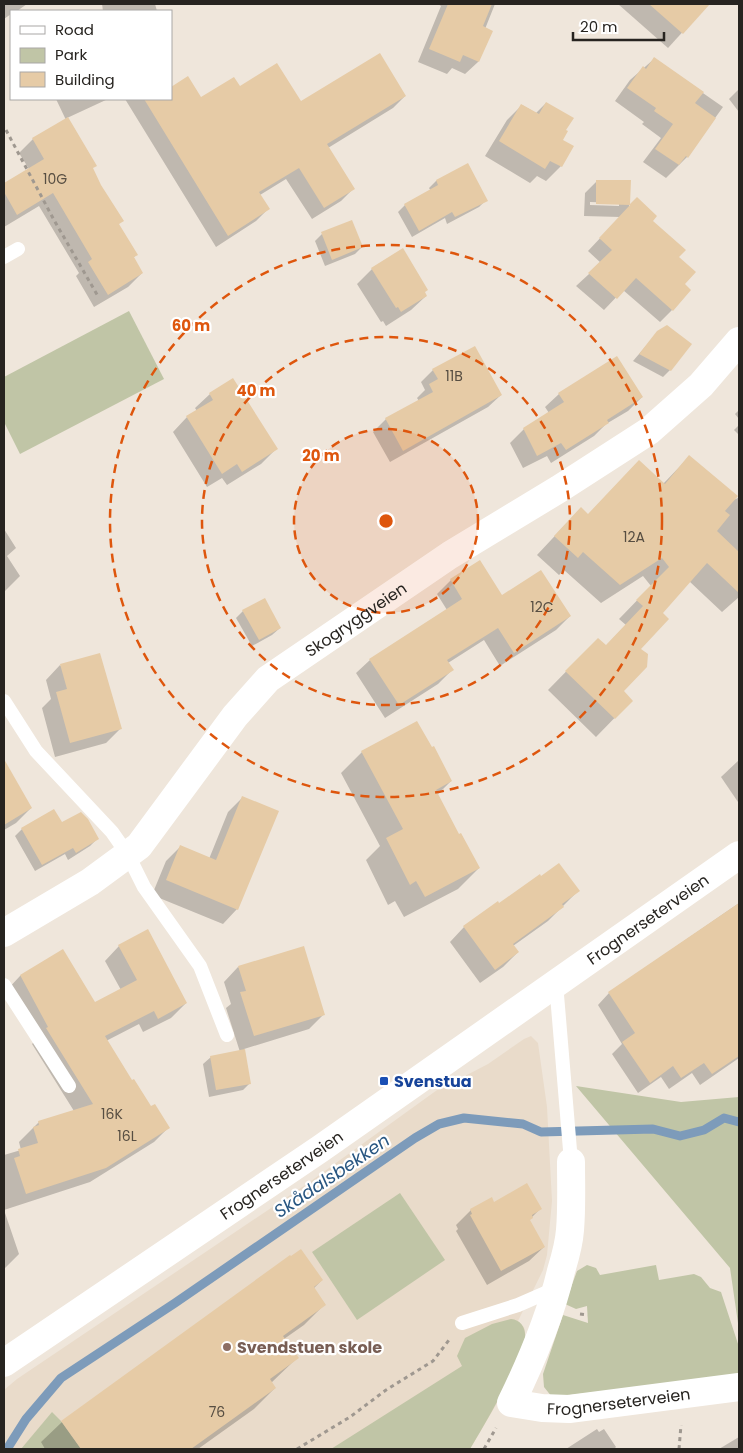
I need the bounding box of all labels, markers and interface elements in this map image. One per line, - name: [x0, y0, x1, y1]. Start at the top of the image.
- legend: [10, 10, 172, 100]
- scale bar: [573, 10, 664, 42]
- text: 20 m: [580, 16, 618, 37]
- text: Road: [55, 19, 94, 40]
- text: Park: [55, 44, 87, 65]
- text: Building: [55, 69, 115, 90]
- house number: 10G: [43, 169, 67, 189]
- text: 60 m: [172, 315, 210, 336]
- house number: 11B: [445, 366, 463, 386]
- text: 40 m: [236, 380, 276, 401]
- text: 20 m: [302, 445, 340, 466]
- centre of rings: [377, 512, 395, 530]
- house number: 12A: [623, 527, 645, 547]
- street label: Skogryggveien: [301, 577, 411, 663]
- house number: 12C: [530, 597, 554, 617]
- street label: Frognerseterveien: [582, 869, 714, 970]
- place label: Svenstua: [394, 1070, 472, 1093]
- marker: Svenstua: [378, 1075, 390, 1087]
- house number: 16K: [101, 1104, 123, 1124]
- street label: Frognerseterveien: [215, 1125, 348, 1226]
- house number: 16L: [117, 1126, 137, 1146]
- water label: Skådalsbekken: [269, 1128, 395, 1224]
- place label: Svendstuen skole: [237, 1336, 382, 1359]
- marker: Svendstuen skole: [221, 1341, 233, 1353]
- street label: Frognerseterveien: [546, 1382, 692, 1421]
- house number: 76: [209, 1402, 225, 1422]

